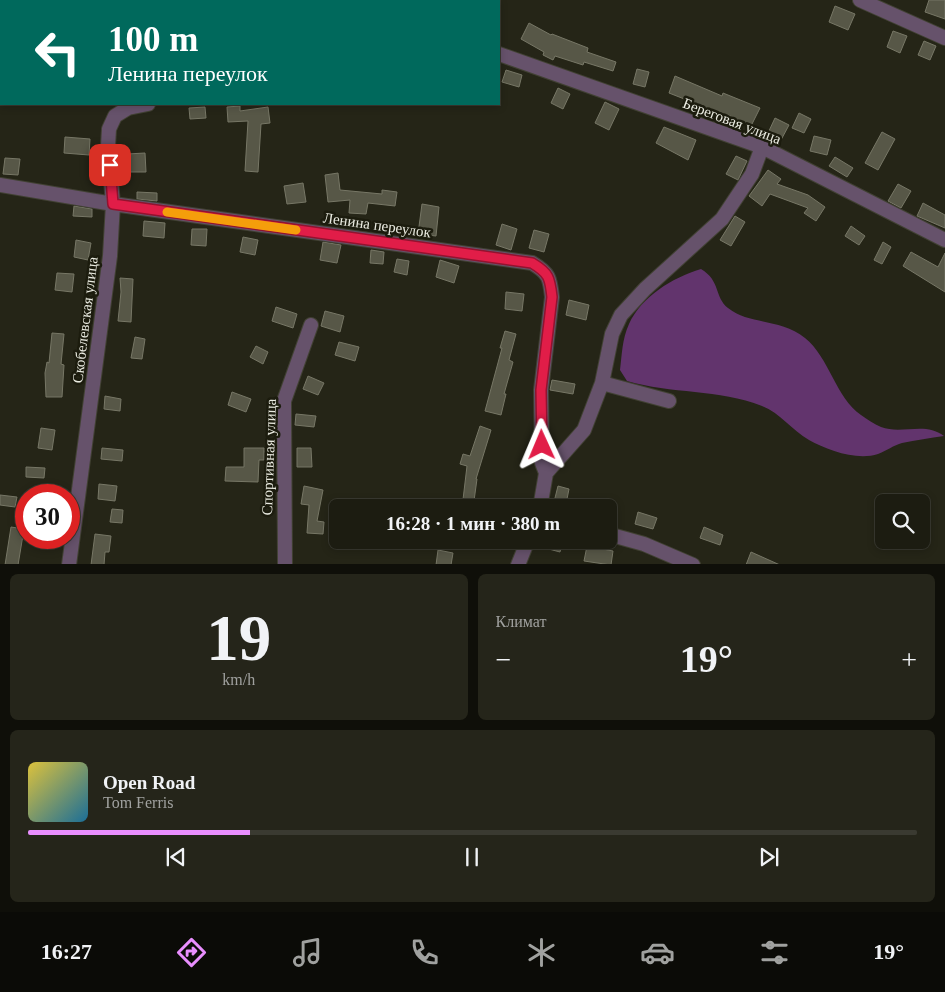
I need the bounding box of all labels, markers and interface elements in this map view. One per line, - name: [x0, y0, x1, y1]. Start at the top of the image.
- icon: left: [25, 20, 90, 85]
- text: 100 m: [108, 20, 198, 59]
- text: Ленина переулок: [108, 61, 268, 86]
- street label: Береговая улица: [681, 95, 784, 147]
- pin: [89, 144, 131, 186]
- icon: arrive: [96, 151, 124, 179]
- street label: Ленина переулок: [322, 210, 433, 241]
- street label: Скобелевская улица: [69, 255, 101, 384]
- street label: Спортивная улица: [259, 398, 279, 516]
- position arrow: [515, 418, 567, 470]
- speed limit sign: 30: [15, 484, 80, 549]
- map controls: [875, 494, 930, 549]
- button: search: [875, 494, 930, 549]
- text: 16:28 · 1 мин · 380 m: [386, 513, 560, 534]
- text: 19: [206, 602, 271, 674]
- text: Климат: [496, 613, 546, 630]
- text: 19°: [680, 638, 733, 680]
- text: −: [496, 644, 511, 675]
- text: +: [901, 644, 917, 675]
- text: km/h: [222, 671, 255, 688]
- text: Open Road: [103, 772, 195, 793]
- text: Tom Ferris: [103, 794, 173, 811]
- icon: previous: [162, 843, 190, 871]
- icon: pause: [458, 843, 486, 871]
- icon: next: [755, 843, 783, 871]
- icon: directions: [174, 935, 209, 970]
- icon: music: [290, 935, 325, 970]
- icon: phone: [407, 935, 442, 970]
- icon: climate: [524, 935, 559, 970]
- icon: car: [640, 935, 675, 970]
- icon: filters: [757, 935, 792, 970]
- text: 16:27: [41, 939, 92, 964]
- text: 19°: [873, 939, 904, 964]

